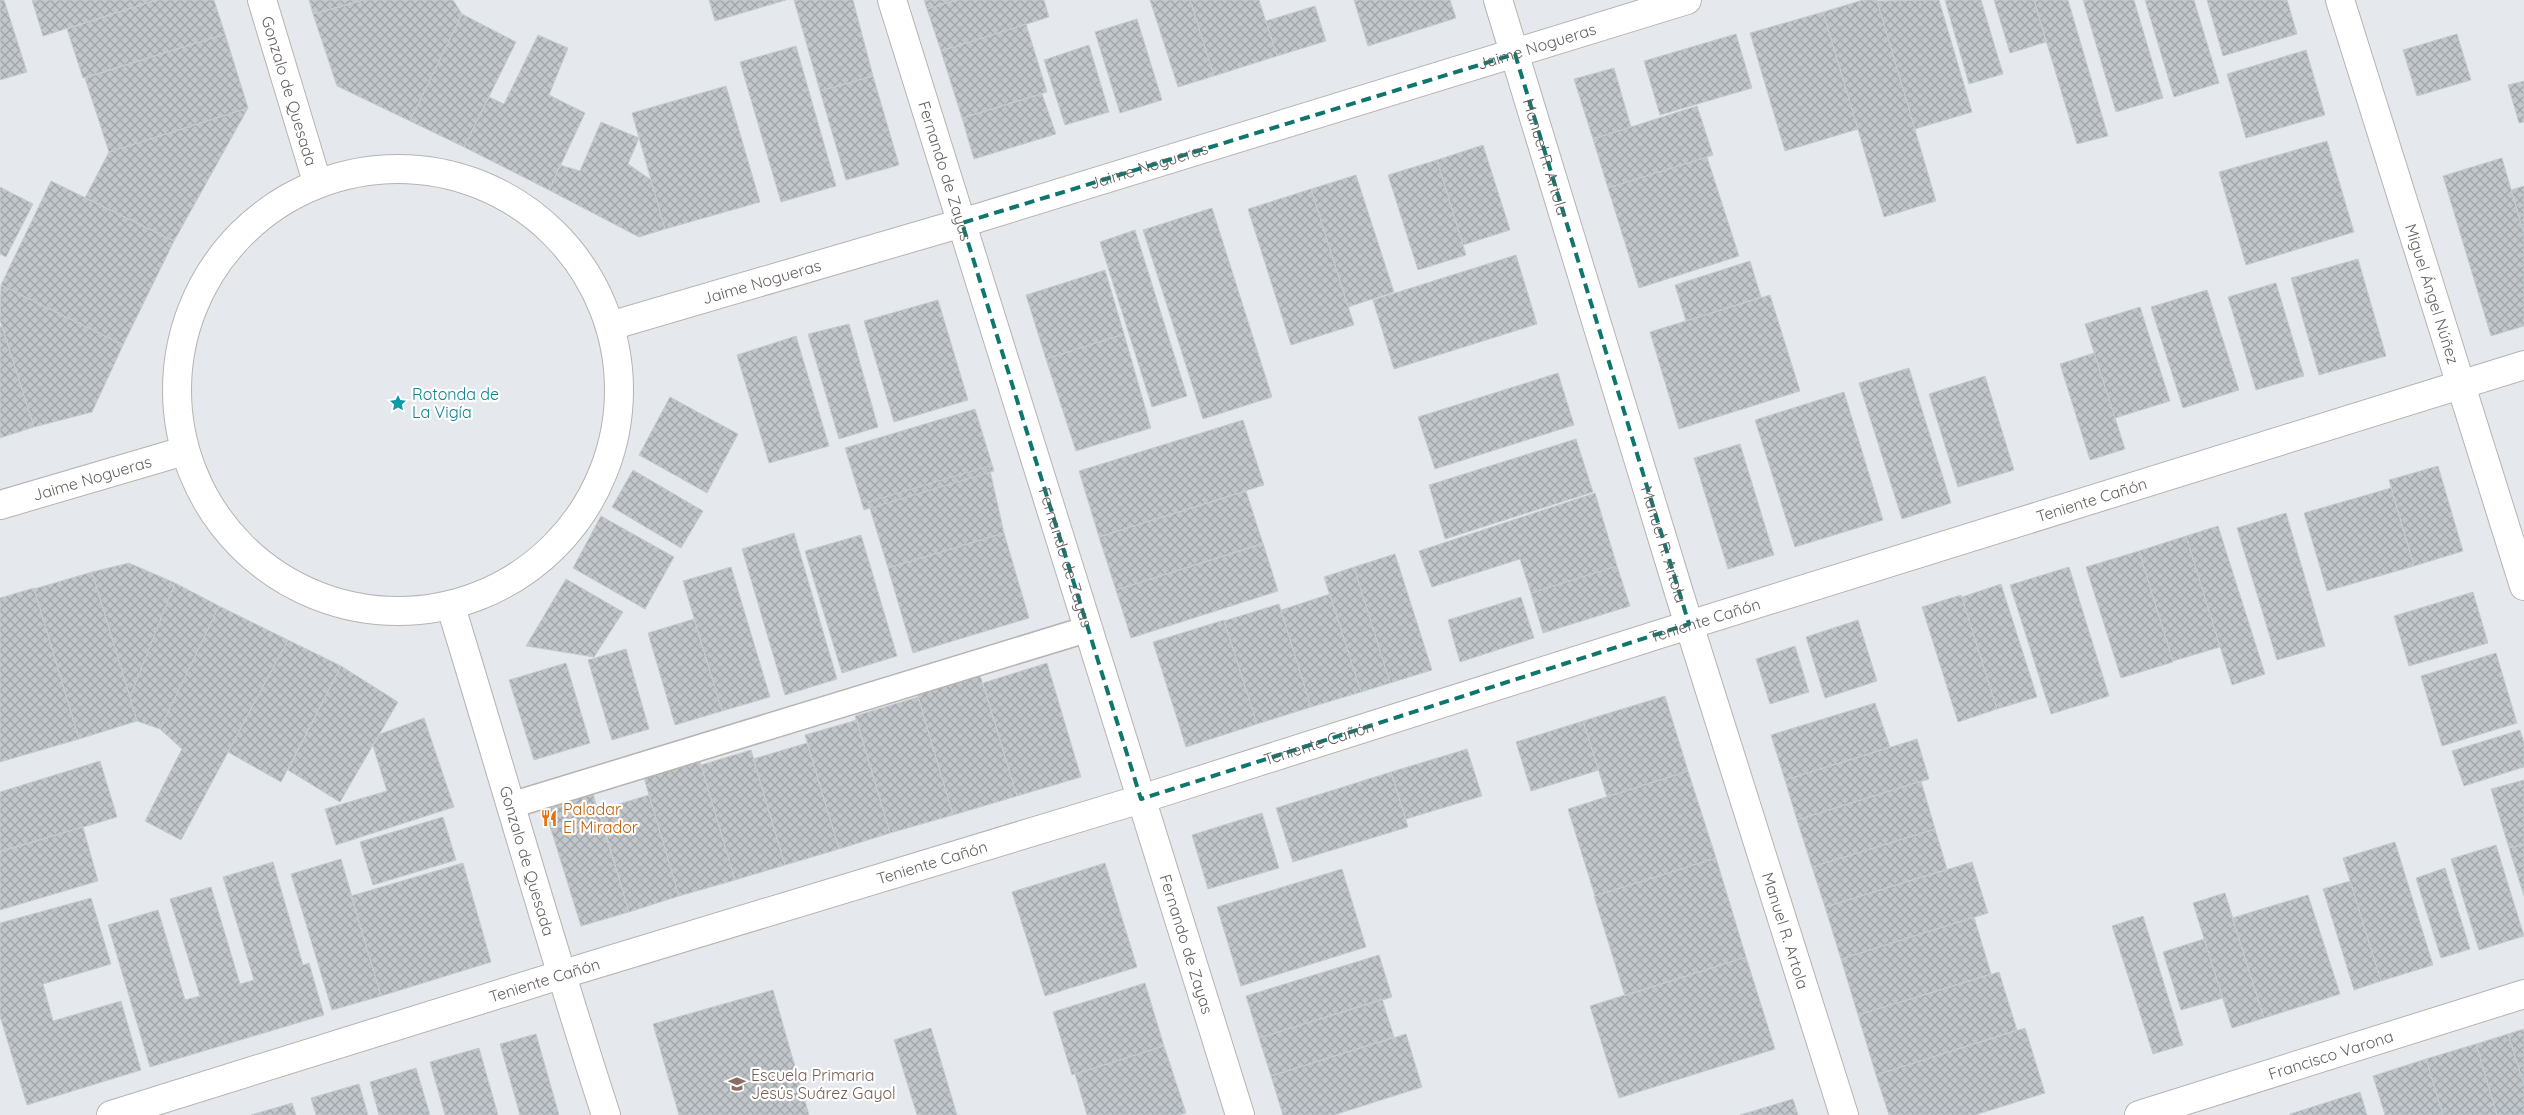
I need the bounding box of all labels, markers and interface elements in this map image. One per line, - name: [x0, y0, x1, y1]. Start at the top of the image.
- street label: Gonzalo de Quesada: [257, 14, 322, 168]
- street label: Jaime Nogueras: [1475, 19, 1598, 74]
- street label: Manuel R. Artola: [1519, 96, 1573, 218]
- street label: Fernando de Zayas: [914, 98, 977, 243]
- street label: Jaime Nogueras: [1087, 138, 1210, 193]
- street label: Miguel Ángel Núñez: [2401, 221, 2464, 366]
- street label: Jaime Nogueras: [700, 255, 823, 308]
- place label: Rotonda de La Vigía: [412, 384, 499, 422]
- place icon: Rotonda de La Vigía: [388, 393, 408, 413]
- street label: Jaime Nogueras: [30, 451, 154, 505]
- street label: Teniente Cañón: [2034, 473, 2149, 526]
- street label: Manuel R. Artola: [1637, 483, 1691, 605]
- street label: Fernando de Zayas: [1035, 485, 1097, 630]
- street label: Teniente Cañón: [1647, 593, 1763, 647]
- street label: Teniente Cañón: [1261, 716, 1377, 769]
- street label: Gonzalo de Quesada: [495, 783, 559, 938]
- place label: Paladar El Mirador: [563, 799, 638, 837]
- restaurant icon: Paladar El Mirador: [539, 808, 559, 828]
- street label: Teniente Cañón: [874, 836, 990, 889]
- street label: Manuel R. Artola: [1758, 870, 1814, 991]
- street label: Fernando de Zayas: [1155, 872, 1218, 1016]
- street label: Teniente Cañón: [487, 954, 602, 1007]
- street label: Francisco Varona: [2266, 1026, 2396, 1084]
- place label: Escuela Primaria Jesús Suárez Gayol: [751, 1065, 896, 1103]
- school or university icon: Escuela Primaria Jesús Suárez Gayol: [727, 1074, 747, 1094]

